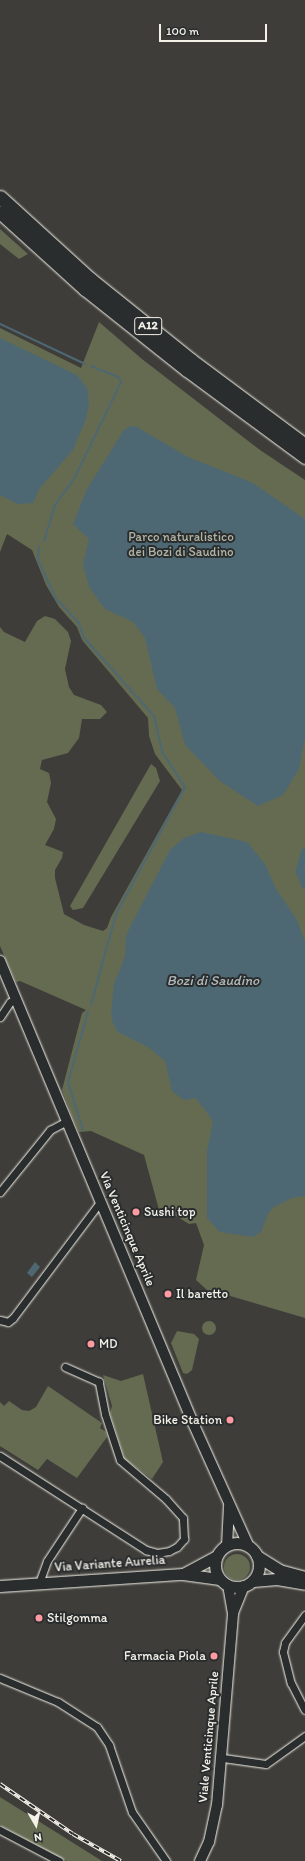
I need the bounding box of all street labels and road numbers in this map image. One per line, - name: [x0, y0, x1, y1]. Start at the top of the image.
- road number: A12: [134, 316, 162, 336]
- street label: Via Venticinque Aprile: [96, 1170, 158, 1288]
- street label: Via Variante Aurelia: [54, 1552, 166, 1576]
- street label: Viale Venticinque Aprile: [195, 1671, 223, 1803]

